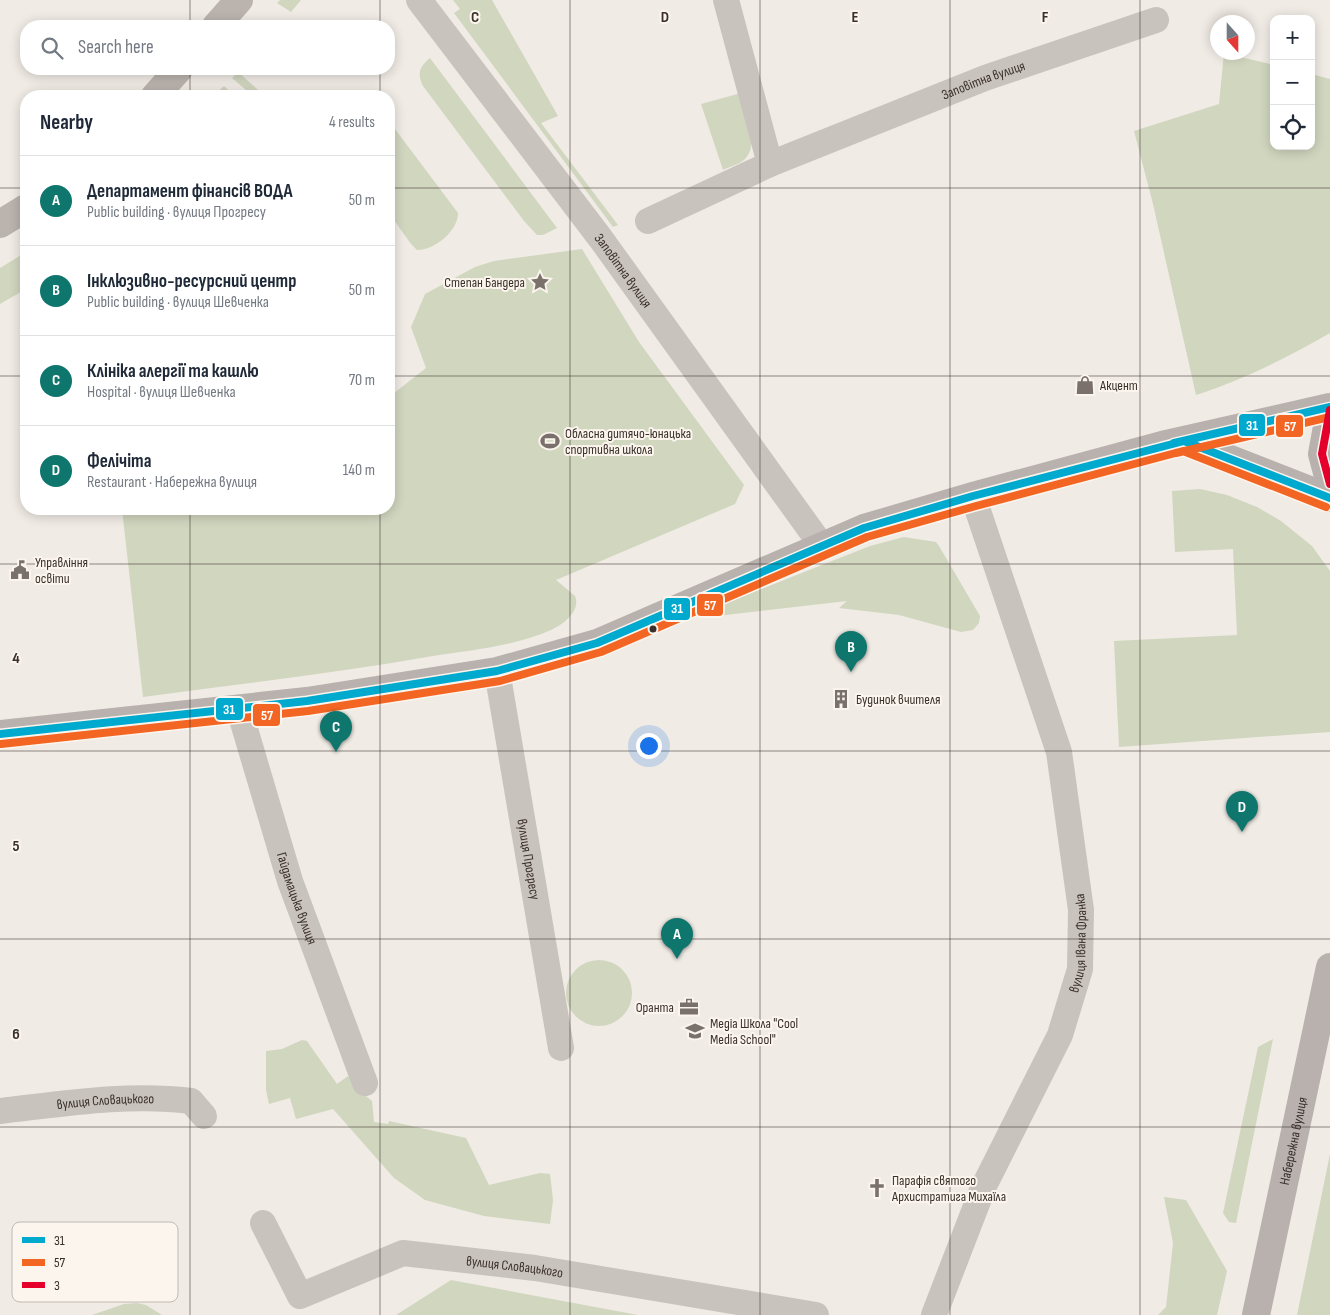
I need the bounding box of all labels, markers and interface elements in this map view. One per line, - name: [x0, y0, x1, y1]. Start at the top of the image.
- text: C: [471, 8, 479, 27]
- text: D: [661, 8, 669, 27]
- text: E: [852, 8, 859, 27]
- text: F: [1042, 8, 1049, 27]
- north arrow: [1210, 15, 1255, 60]
- map controls: [1270, 15, 1315, 150]
- button: +: [1270, 15, 1315, 60]
- search box: [20, 20, 395, 75]
- icon: search: [38, 34, 66, 62]
- text: Search here: [78, 36, 154, 59]
- street label: Заповітна вулиця: [939, 57, 1027, 103]
- button: −: [1270, 60, 1315, 105]
- button: locate: [1270, 105, 1315, 150]
- text: Nearby: [40, 110, 93, 135]
- text: 4 results: [329, 113, 375, 132]
- text: Департамент фінансів ВОДА: [87, 180, 292, 203]
- text: A: [52, 191, 60, 210]
- text: 50 m: [349, 191, 375, 210]
- text: Public building · вулиця Прогресу: [87, 203, 266, 222]
- street label: Заповітна вулиця: [591, 230, 656, 311]
- text: Інклюзивно-ресурсний центр: [87, 270, 296, 293]
- place icon: Степан Бандера: [529, 271, 551, 293]
- place label: Степан Бандера: [444, 274, 525, 291]
- text: B: [52, 281, 60, 300]
- text: 50 m: [349, 281, 375, 300]
- text: Public building · вулиця Шевченка: [87, 293, 269, 312]
- text: Клініка алергії та кашлю: [87, 360, 259, 383]
- text: C: [52, 371, 60, 390]
- text: 70 m: [349, 371, 375, 390]
- shop icon: Акцент: [1074, 374, 1096, 396]
- place label: Акцент: [1099, 377, 1138, 394]
- text: Hospital · вулиця Шевченка: [87, 383, 236, 402]
- line badge: 31: [1238, 413, 1266, 437]
- line badge: 57: [1275, 414, 1304, 438]
- text: 31: [1246, 417, 1258, 434]
- text: 57: [1284, 418, 1297, 435]
- place label: Обласна дитячо-юнацька спортивна школа: [565, 425, 691, 458]
- sports icon: Обласна дитячо-юнацька спортивна школа: [539, 430, 561, 452]
- text: Фелічіта: [87, 450, 151, 473]
- text: D: [52, 461, 60, 480]
- text: 140 m: [343, 461, 375, 480]
- text: Restaurant · Набережна вулиця: [87, 473, 257, 492]
- place label: Управління освіти: [35, 554, 88, 587]
- public building icon: Управління освіти: [9, 559, 31, 581]
- line badge: 57: [696, 593, 724, 617]
- line badge: 31: [663, 597, 691, 621]
- text: 57: [704, 597, 717, 614]
- text: 31: [671, 600, 683, 617]
- unlabelled marker: [648, 624, 658, 634]
- pin: B: [835, 631, 867, 672]
- text: 4: [12, 649, 20, 668]
- building icon: Будинок вчителя: [830, 688, 852, 710]
- place label: Будинок вчителя: [856, 691, 940, 708]
- line badge: 31: [215, 697, 244, 721]
- text: 31: [223, 701, 235, 718]
- line badge: 57: [252, 703, 281, 727]
- text: 57: [261, 707, 274, 724]
- pin: C: [320, 711, 352, 752]
- your location: [636, 733, 662, 759]
- pin: D: [1226, 791, 1258, 832]
- street label: вулиця Прогресу: [514, 818, 544, 902]
- text: 5: [12, 837, 20, 856]
- street label: Гайдамацька вулиця: [273, 850, 321, 947]
- street label: вулиця Івана Франка: [1065, 893, 1089, 995]
- pin: A: [661, 918, 693, 959]
- office icon: Оранта: [678, 996, 700, 1018]
- place label: Оранта: [636, 999, 674, 1016]
- place label: Медіа Школа "Cool Media School": [710, 1015, 798, 1048]
- school or university icon: Медіа Школа "Cool Media School": [684, 1020, 706, 1042]
- text: 6: [12, 1025, 20, 1044]
- street label: вулиця Словацького: [56, 1090, 155, 1113]
- street label: Набережна вулиця: [1275, 1095, 1311, 1187]
- place label: Парафія святого Архистратига Михаїла: [891, 1172, 1006, 1205]
- church icon: Парафія святого Архистратига Михаїла: [866, 1177, 888, 1199]
- legend: [12, 1222, 178, 1302]
- text: 31: [54, 1232, 65, 1249]
- street label: вулиця Словацького: [465, 1252, 565, 1281]
- text: 57: [54, 1254, 66, 1271]
- text: 3: [54, 1277, 60, 1294]

